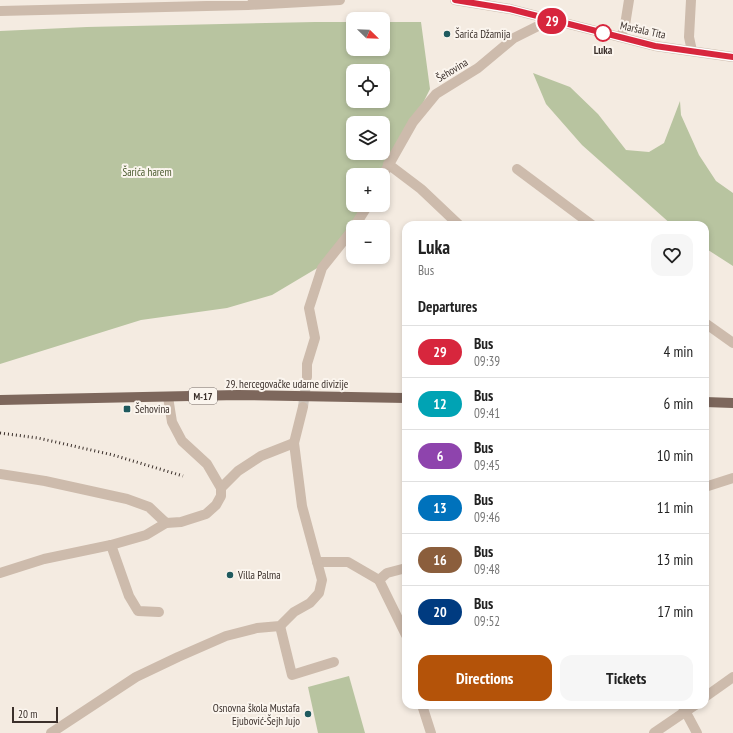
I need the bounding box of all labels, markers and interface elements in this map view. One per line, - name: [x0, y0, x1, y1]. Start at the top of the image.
- line badge: 29: [534, 8, 570, 34]
- north arrow: [346, 12, 390, 56]
- map controls: [346, 12, 390, 264]
- text: 29: [545, 12, 559, 30]
- street label: Maršala Tita: [619, 18, 667, 42]
- marker: Luka: [594, 24, 612, 42]
- place label: Šarića Džamija: [455, 27, 510, 41]
- marker: Šarića Džamija: [442, 29, 452, 39]
- place label: Luka: [594, 43, 613, 57]
- street label: Šehovina: [434, 55, 470, 85]
- button: locate: [346, 64, 390, 108]
- button: layers: [346, 116, 390, 160]
- park label: Šarića harem: [122, 165, 172, 179]
- button: +: [346, 168, 390, 212]
- button: −: [346, 220, 390, 264]
- button: heart: [651, 234, 693, 276]
- text: Luka: [418, 235, 450, 259]
- text: Bus: [418, 262, 434, 279]
- text: Departures: [418, 297, 477, 316]
- text: Bus: [474, 334, 493, 353]
- text: 4 min: [663, 342, 693, 361]
- text: 29: [433, 343, 447, 361]
- text: 09:39: [474, 353, 500, 370]
- street label: 29. hercegovačke udarne divizije: [226, 377, 349, 391]
- text: Bus: [474, 386, 493, 405]
- road number: M-17: [189, 388, 217, 404]
- text: 6 min: [663, 394, 693, 413]
- text: 12: [433, 395, 447, 413]
- place label: Šehovina: [135, 402, 170, 416]
- marker: Šehovina: [122, 404, 132, 414]
- text: 09:41: [474, 405, 500, 422]
- text: Bus: [474, 438, 493, 457]
- text: 10 min: [657, 446, 693, 465]
- text: 6: [437, 447, 443, 465]
- text: 09:45: [474, 457, 500, 474]
- text: Bus: [474, 490, 493, 509]
- text: 11 min: [657, 498, 693, 517]
- text: 13: [433, 499, 447, 517]
- text: 09:46: [474, 509, 500, 526]
- text: Bus: [474, 542, 493, 561]
- text: 13 min: [657, 550, 693, 569]
- text: 16: [433, 551, 447, 569]
- text: 09:48: [474, 561, 500, 578]
- place label: Villa Palma: [237, 568, 281, 582]
- marker: Villa Palma: [225, 570, 235, 580]
- text: Bus: [474, 594, 493, 613]
- text: 17 min: [657, 602, 693, 621]
- text: 20: [433, 603, 447, 621]
- text: 09:52: [474, 613, 500, 630]
- button: Directions: [418, 655, 552, 701]
- button: Tickets: [560, 655, 693, 701]
- place label: Osnovna škola Mustafa Ejubović-Šejh Jujo: [213, 701, 300, 728]
- scale bar: [12, 705, 58, 724]
- text: 20 m: [18, 707, 37, 721]
- marker: Osnovna škola Mustafa Ejubović-Šejh Jujo: [303, 709, 313, 719]

